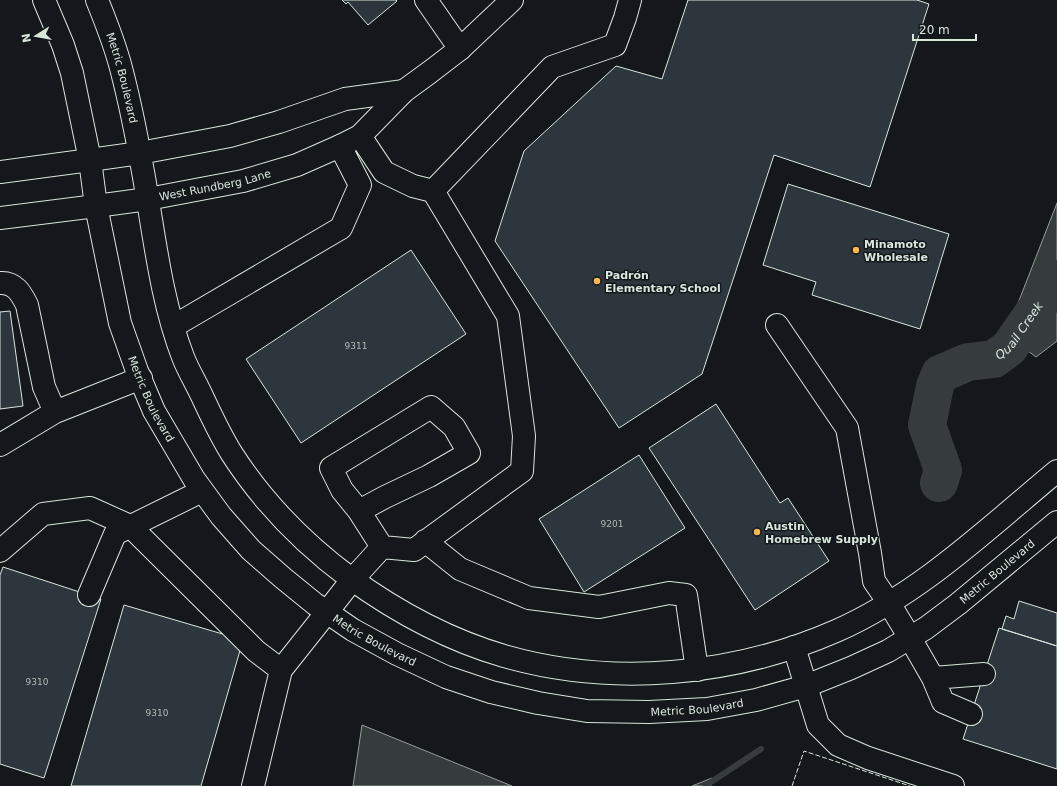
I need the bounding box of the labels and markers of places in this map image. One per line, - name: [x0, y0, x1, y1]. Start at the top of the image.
- place label: Minamoto Wholesale: [864, 238, 928, 264]
- marker: Minamoto Wholesale: [851, 245, 861, 255]
- place label: Padrón Elementary School: [605, 269, 721, 295]
- marker: Padrón Elementary School: [592, 276, 602, 286]
- place label: Austin Homebrew Supply: [765, 520, 878, 546]
- marker: Austin Homebrew Supply: [752, 527, 762, 537]

